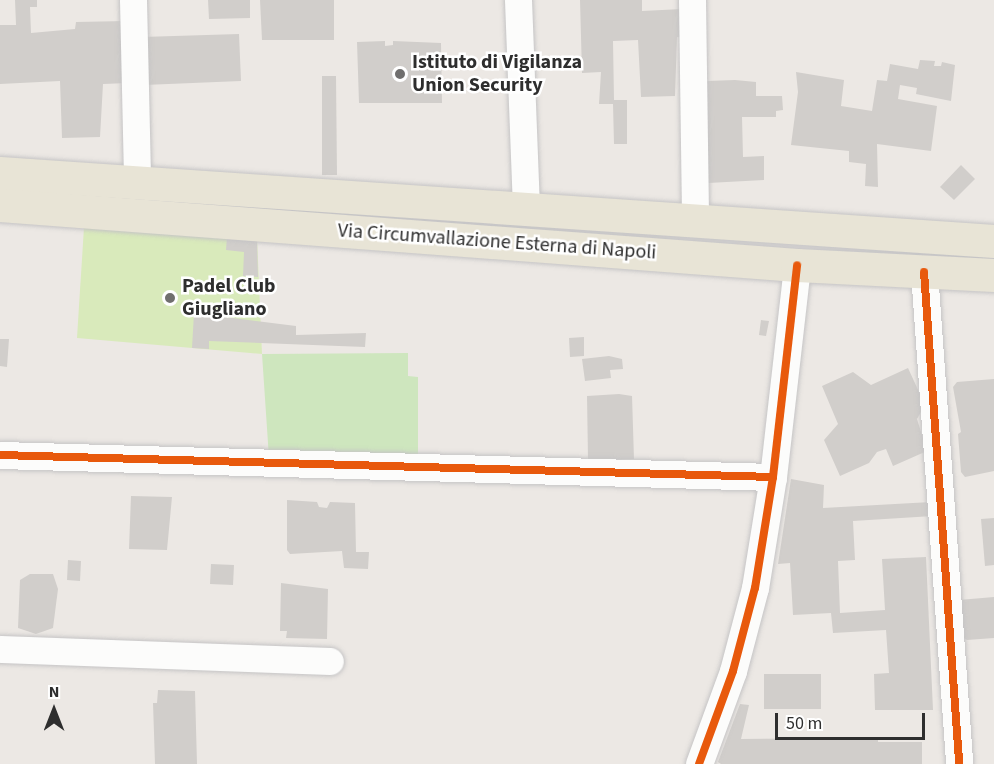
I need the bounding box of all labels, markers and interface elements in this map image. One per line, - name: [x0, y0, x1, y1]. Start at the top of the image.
- place label: Istituto di Vigilanza Union Security: [412, 51, 582, 98]
- marker: Istituto di Vigilanza Union Security: [393, 67, 407, 81]
- street label: Via Circumvallazione Esterna di Napoli: [337, 219, 657, 265]
- place label: Padel Club Giugliano: [182, 274, 276, 321]
- marker: Padel Club Giugliano: [163, 291, 177, 305]
- north arrow: [24, 680, 84, 740]
- text: N: [49, 681, 59, 703]
- scale bar: [778, 701, 928, 739]
- text: 50 m: [786, 711, 822, 736]

